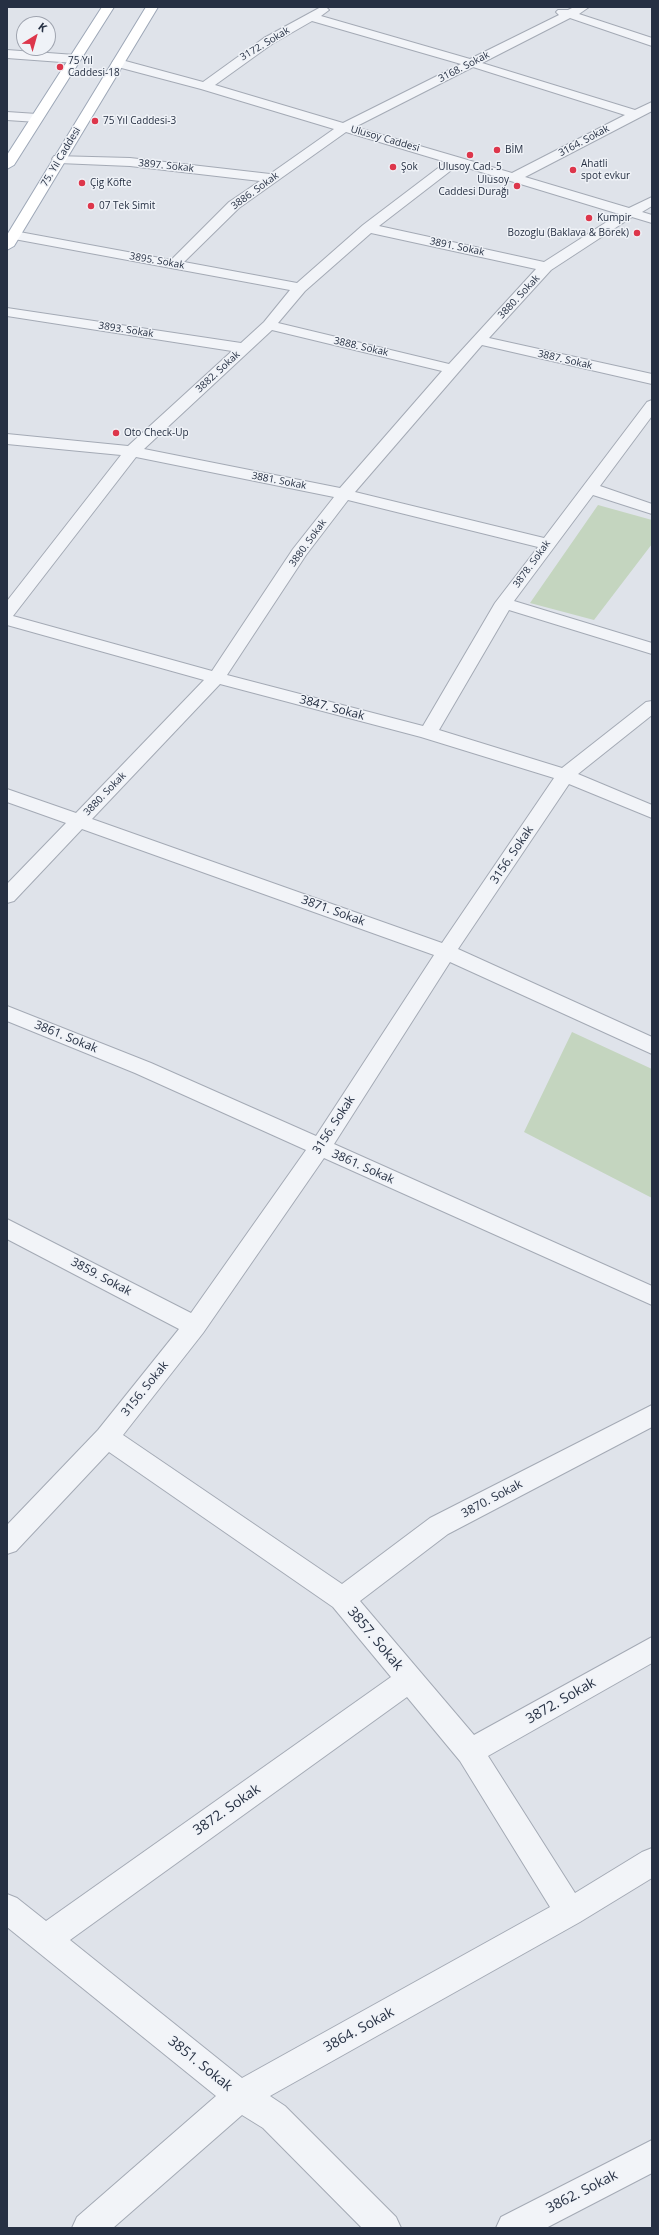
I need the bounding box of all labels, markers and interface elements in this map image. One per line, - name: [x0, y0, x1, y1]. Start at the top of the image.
- north arrow: [16, 16, 56, 56]
- text: K: [35, 19, 50, 35]
- street label: 3172. Sokak: [238, 25, 292, 63]
- street label: 3168. Sokak: [436, 49, 492, 85]
- place label: 75 Yıl Caddesi-18: [68, 55, 120, 78]
- marker: 75 Yıl Caddesi-18: [55, 62, 65, 72]
- place label: 75 Yıl Caddesi-3: [103, 115, 176, 127]
- marker: 75 Yıl Caddesi-3: [90, 116, 100, 126]
- street label: Ulusoy Caddesi: [349, 123, 421, 155]
- street label: 3164. Sokak: [557, 123, 611, 159]
- street label: 75. Yıl Caddesi: [39, 125, 83, 189]
- place label: BİM: [505, 144, 523, 156]
- marker: BİM: [492, 145, 502, 155]
- marker: Ulusoy Cad. 5: [465, 150, 475, 160]
- street label: 3897. Sokak: [138, 157, 194, 175]
- place label: Ahatli spot evkur: [581, 158, 630, 182]
- place label: Şok: [401, 161, 418, 173]
- place label: Ulusoy Cad. 5: [438, 161, 502, 173]
- marker: Şok: [388, 162, 398, 172]
- marker: Ahatli spot evkur: [568, 165, 578, 175]
- street label: 3886. Sokak: [229, 170, 281, 212]
- place label: Ulusoy Caddesi Durağı: [438, 174, 509, 198]
- place label: Çig Köfte: [90, 177, 132, 189]
- marker: Çig Köfte: [77, 178, 87, 188]
- marker: Ulusoy Caddesi Durağı: [512, 181, 522, 191]
- place label: 07 Tek Simit: [99, 200, 155, 212]
- marker: 07 Tek Simit: [86, 201, 96, 211]
- place label: Kumpir: [597, 212, 631, 224]
- marker: Kumpir: [584, 213, 594, 223]
- place label: Bozoglu (Baklava & Börek): [507, 227, 629, 239]
- marker: Bozoglu (Baklava & Börek): [632, 228, 642, 238]
- street label: 3891. Sokak: [429, 235, 485, 259]
- street label: 3895. Sokak: [129, 250, 185, 272]
- street label: 3880. Sokak: [496, 273, 542, 321]
- street label: 3893. Sokak: [98, 320, 154, 340]
- street label: 3888. Sokak: [333, 335, 389, 359]
- street label: 3887. Sokak: [537, 348, 593, 372]
- street label: 3882. Sokak: [194, 349, 242, 395]
- place label: Oto Check-Up: [124, 427, 189, 439]
- marker: Oto Check-Up: [111, 428, 121, 438]
- street label: 3881. Sokak: [251, 470, 307, 492]
- street label: 3880. Sokak: [287, 517, 329, 569]
- street label: 3878. Sokak: [511, 538, 553, 590]
- street label: 3847. Sokak: [298, 692, 366, 724]
- street label: 3880. Sokak: [81, 770, 129, 818]
- street label: 3156. Sokak: [487, 823, 537, 887]
- street label: 3871. Sokak: [299, 893, 367, 929]
- street label: 3861. Sokak: [32, 1018, 100, 1056]
- street label: 3156. Sokak: [310, 1093, 358, 1157]
- street label: 3861. Sokak: [330, 1147, 396, 1187]
- street label: 3859. Sokak: [68, 1255, 134, 1299]
- street label: 3156. Sokak: [118, 1359, 172, 1419]
- street label: 3870. Sokak: [459, 1477, 525, 1521]
- street label: 3857. Sokak: [344, 1604, 406, 1674]
- street label: 3872. Sokak: [523, 1674, 599, 1728]
- street label: 3872. Sokak: [190, 1781, 264, 1839]
- street label: 3864. Sokak: [321, 2004, 397, 2056]
- street label: 3851. Sokak: [164, 2033, 236, 2095]
- street label: 3862. Sokak: [543, 2167, 621, 2217]

